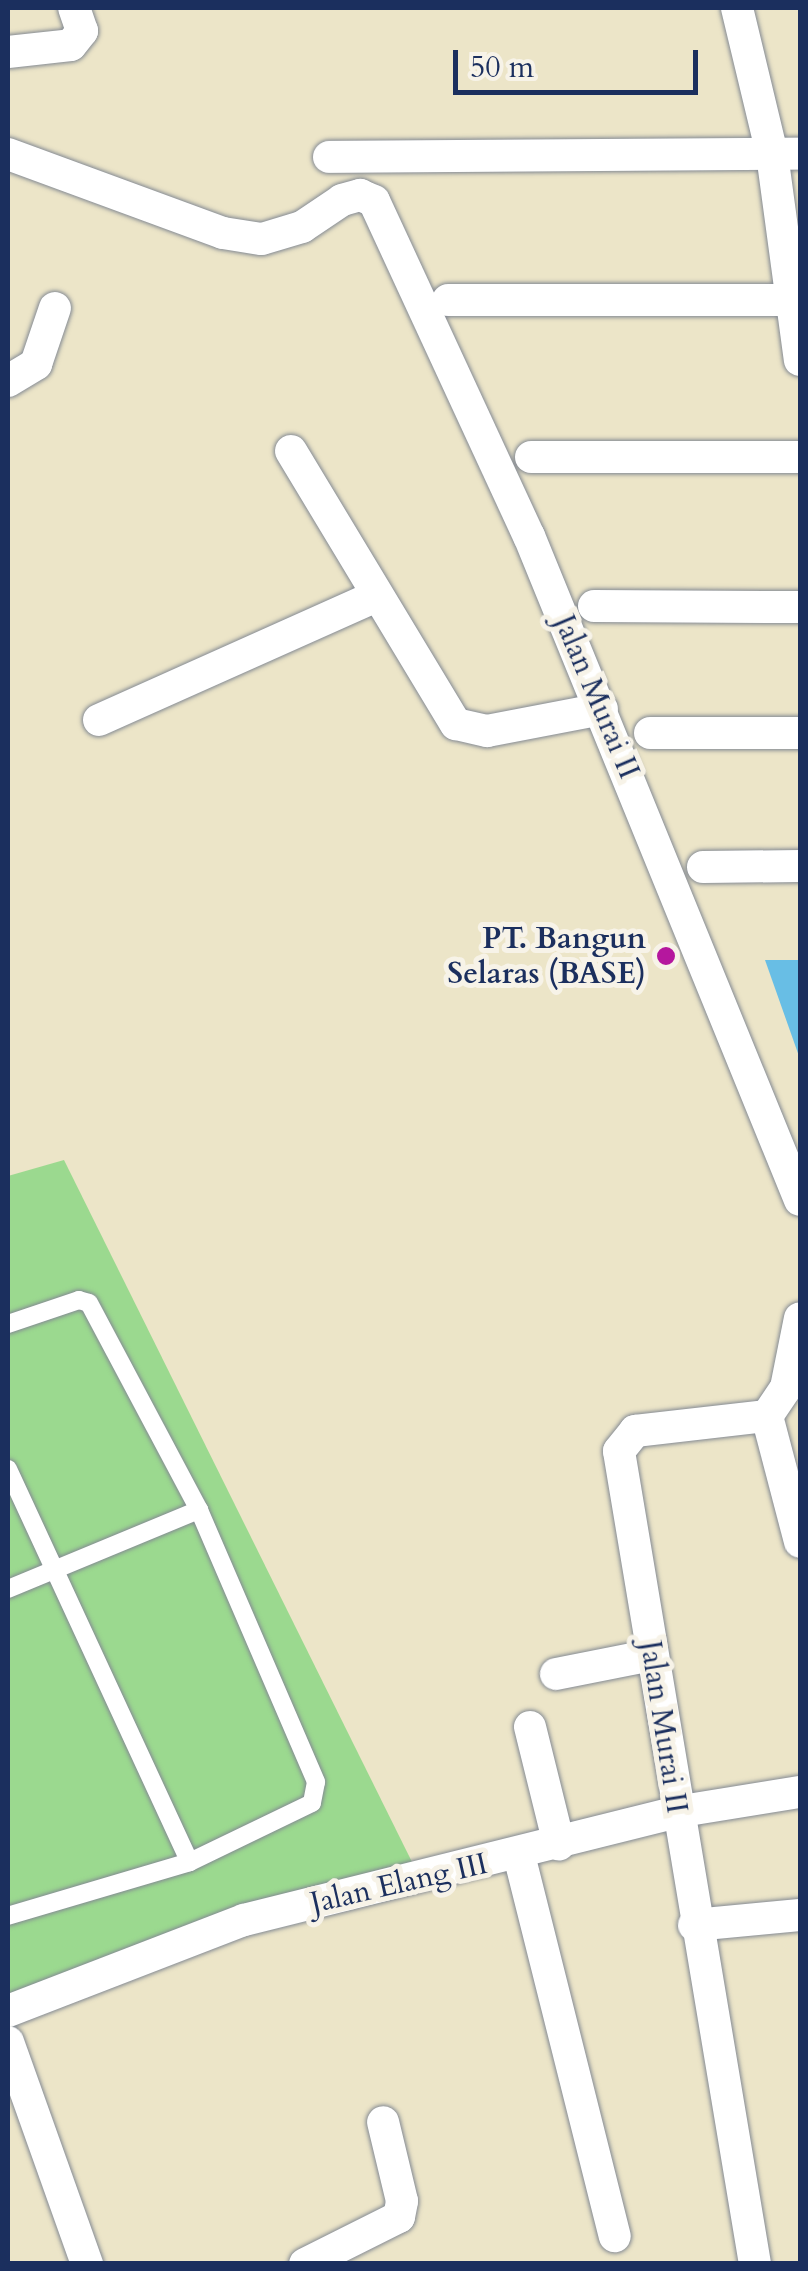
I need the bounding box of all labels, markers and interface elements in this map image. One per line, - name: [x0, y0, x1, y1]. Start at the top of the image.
- scale bar: [458, 30, 703, 92]
- text: 50 m: [470, 47, 534, 88]
- street label: Jalan Murai II: [545, 610, 647, 784]
- place label: PT. Bangun Selaras (BASE): [447, 921, 646, 992]
- marker: PT. Bangun Selaras (BASE): [655, 945, 677, 967]
- street label: Jalan Murai II: [632, 1638, 694, 1816]
- street label: Jalan Elang III: [307, 1846, 491, 1922]

